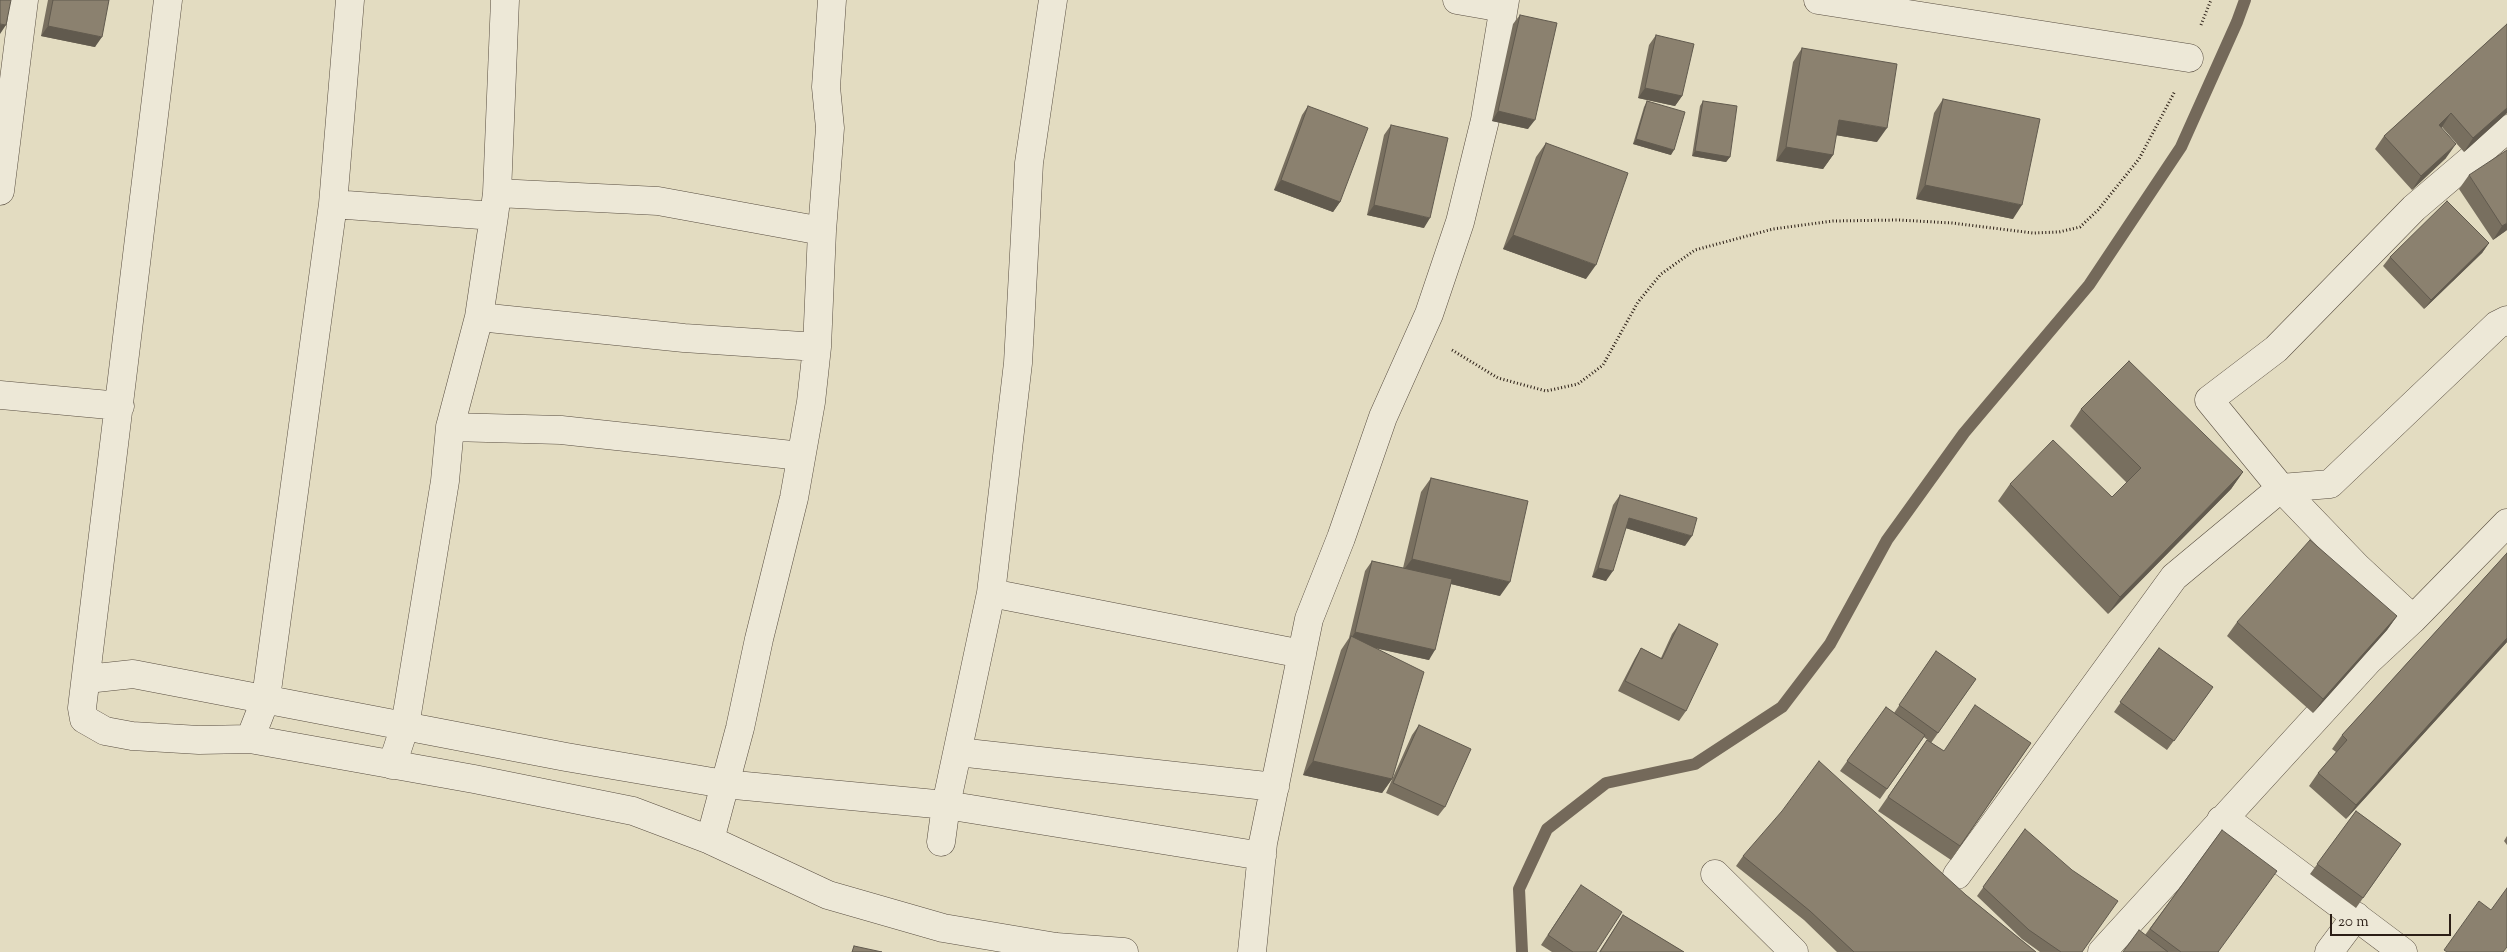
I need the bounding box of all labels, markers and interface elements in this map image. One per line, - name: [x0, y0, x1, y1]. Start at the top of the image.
- scale bar: [2332, 904, 2453, 936]
- text: 20 m: [2338, 912, 2369, 933]

